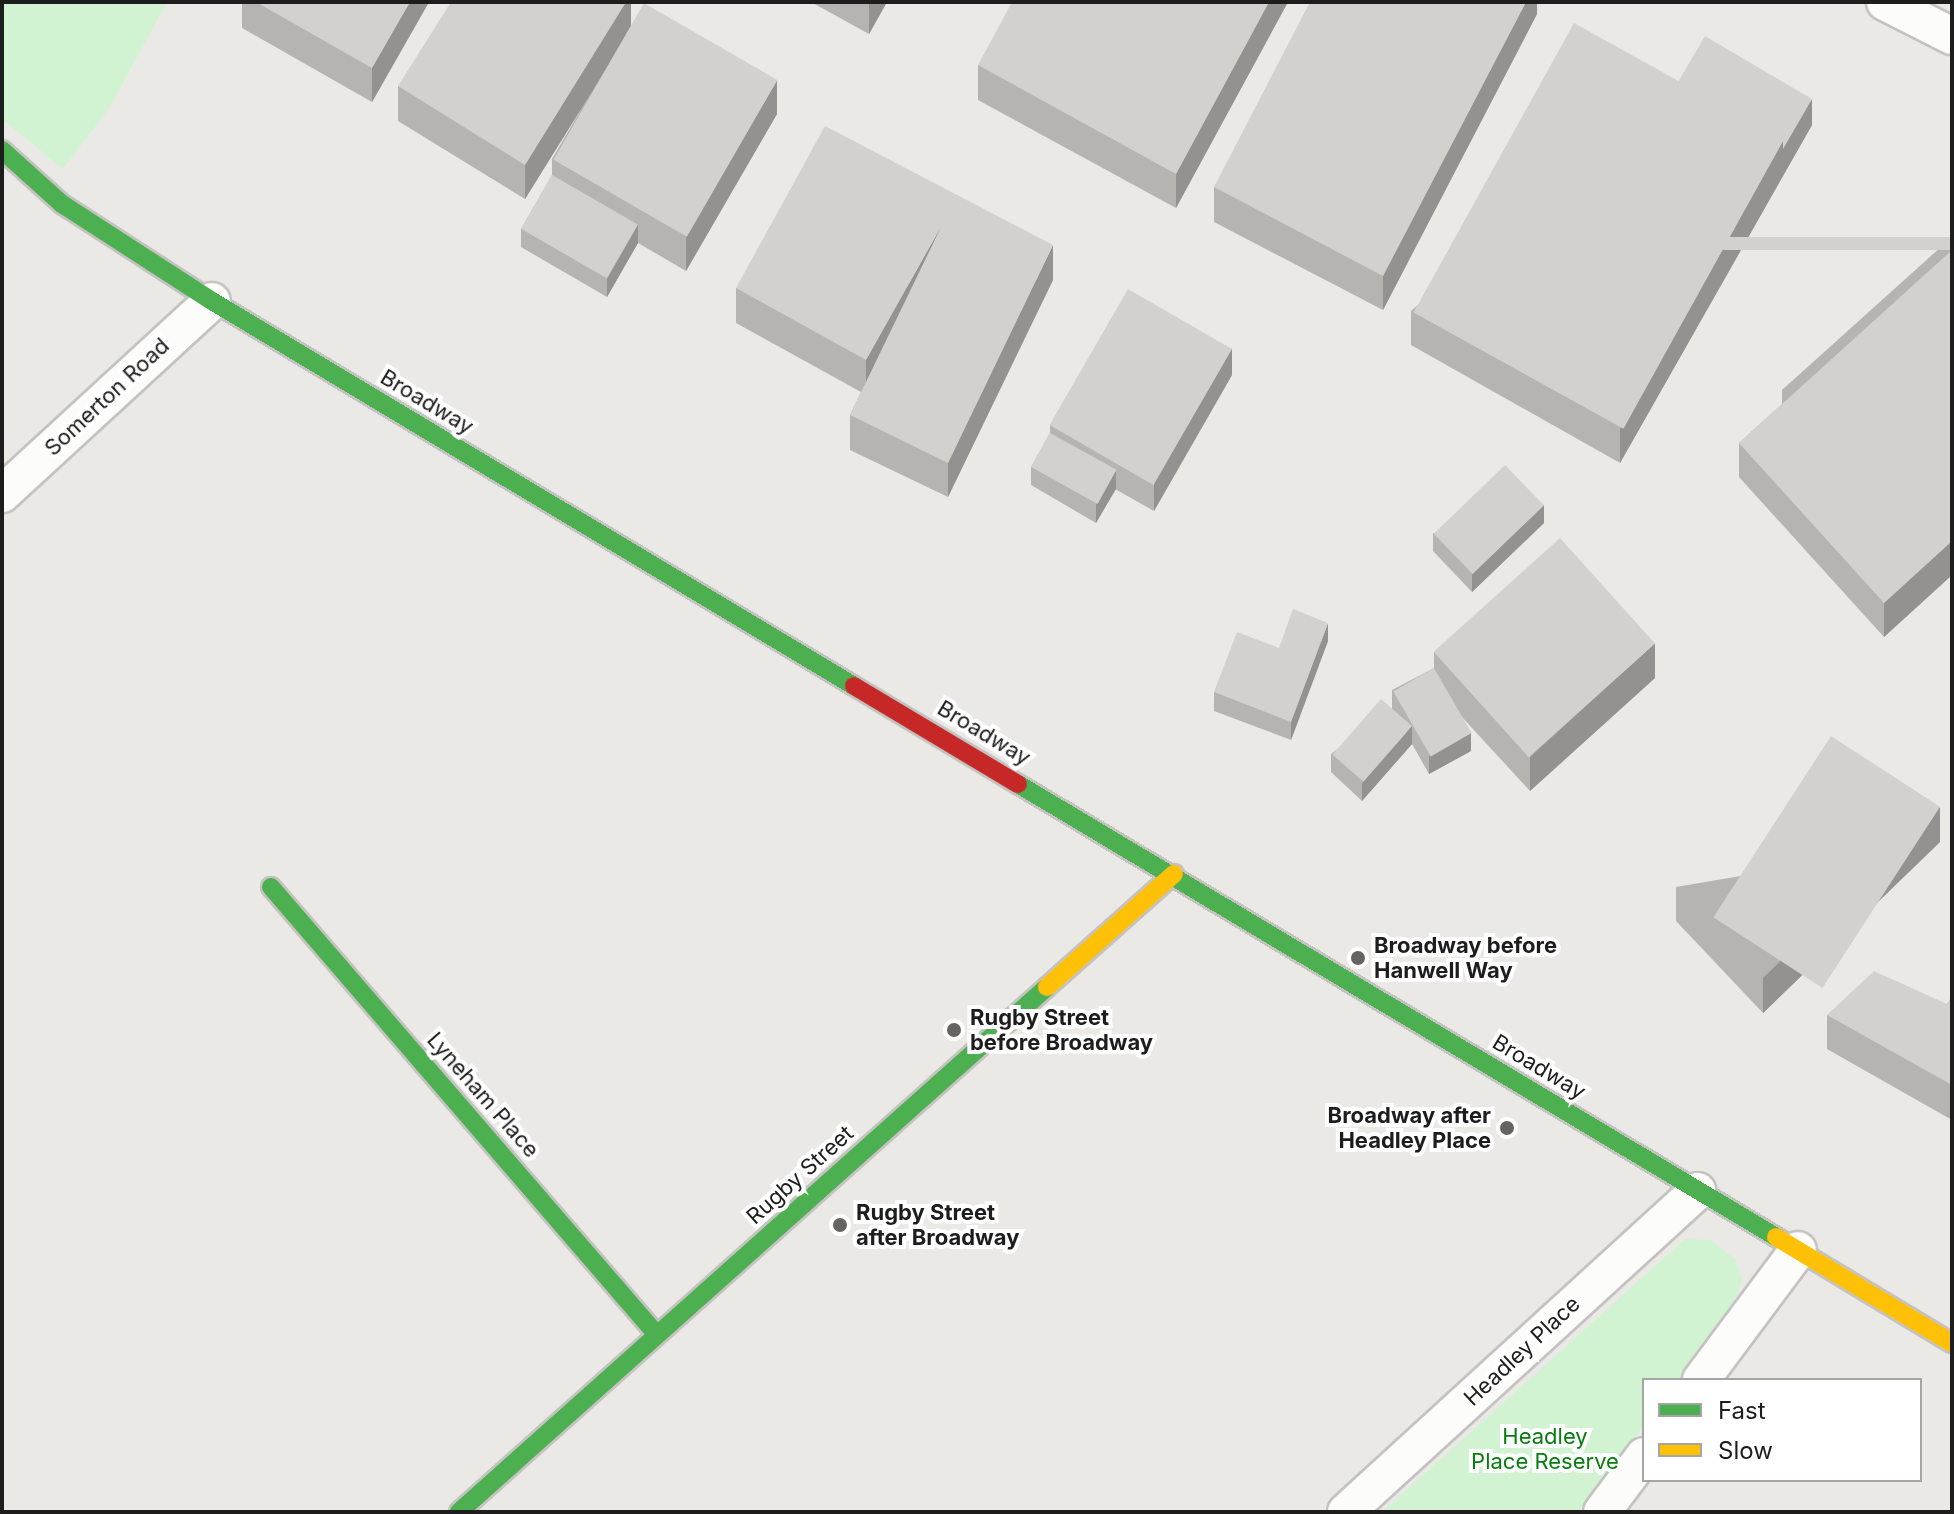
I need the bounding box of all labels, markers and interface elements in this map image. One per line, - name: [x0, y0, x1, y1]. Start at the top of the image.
- street label: Somerton Road: [39, 333, 175, 461]
- street label: Broadway: [376, 364, 478, 440]
- street label: Broadway: [933, 695, 1035, 771]
- place label: Broadway before Hanwell Way: [1374, 932, 1557, 984]
- marker: Broadway before Hanwell Way: [1349, 949, 1367, 967]
- place label: Rugby Street before Broadway: [970, 1004, 1153, 1056]
- marker: Rugby Street before Broadway: [945, 1021, 963, 1039]
- street label: Lyneham Place: [422, 1027, 544, 1163]
- street label: Broadway: [1488, 1029, 1590, 1105]
- place label: Broadway after Headley Place: [1328, 1102, 1491, 1154]
- marker: Broadway after Headley Place: [1498, 1119, 1516, 1137]
- street label: Rugby Street: [741, 1120, 859, 1230]
- place label: Rugby Street after Broadway: [856, 1199, 1019, 1250]
- marker: Rugby Street after Broadway: [831, 1216, 849, 1234]
- street label: Headley Place: [1459, 1291, 1585, 1411]
- legend: [1642, 1378, 1922, 1482]
- text: Fast: [1718, 1396, 1766, 1425]
- park label: Headley Place Reserve: [1471, 1423, 1619, 1474]
- text: Slow: [1718, 1436, 1773, 1465]

